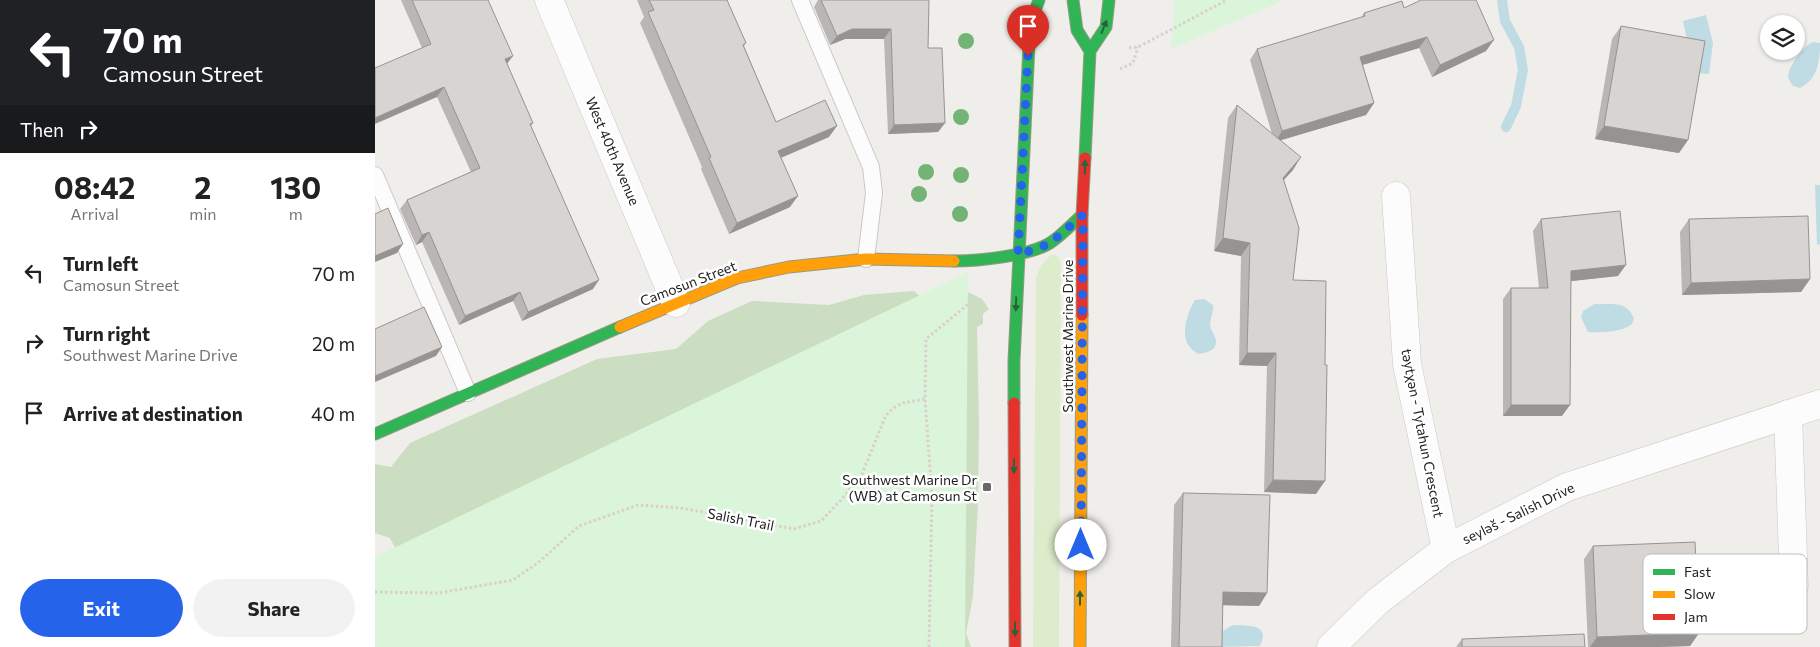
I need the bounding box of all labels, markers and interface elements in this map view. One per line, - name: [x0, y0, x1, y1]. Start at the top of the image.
- pin: [1007, 5, 1049, 56]
- icon: arrive: [1014, 12, 1042, 40]
- map controls: [1760, 15, 1805, 60]
- button: layers: [1760, 15, 1805, 60]
- text: 70 m: [103, 17, 183, 60]
- one-way arrow: [1100, 19, 1108, 34]
- icon: left: [20, 20, 85, 85]
- text: Camosun Street: [103, 60, 263, 87]
- street label: West 40th Avenue: [582, 94, 644, 208]
- icon: right: [74, 115, 102, 143]
- text: Then: [20, 118, 64, 141]
- one-way arrow: [1081, 158, 1089, 174]
- text: 08:42: [54, 168, 135, 205]
- text: 2: [194, 168, 211, 205]
- text: 130: [270, 168, 321, 205]
- text: Arrival: [70, 204, 119, 223]
- text: min: [189, 204, 216, 223]
- text: m: [289, 204, 303, 223]
- text: Turn left: [63, 252, 138, 275]
- street label: Camosun Street: [637, 257, 739, 309]
- icon: left: [20, 259, 48, 287]
- street label: Southwest Marine Drive: [1059, 260, 1076, 412]
- text: 70 m: [312, 262, 355, 285]
- text: Camosun Street: [63, 275, 179, 294]
- one-way arrow: [1012, 296, 1020, 312]
- text: Turn right: [63, 322, 150, 345]
- icon: right: [20, 329, 48, 357]
- text: 20 m: [312, 332, 355, 355]
- text: Southwest Marine Drive: [63, 345, 238, 364]
- street label: təytχən - Tytahun Crescent: [1398, 347, 1448, 519]
- icon: arrive: [20, 399, 48, 427]
- text: Arrive at destination: [63, 402, 243, 425]
- text: 40 m: [311, 402, 355, 425]
- one-way arrow: [1010, 459, 1018, 475]
- place label: Southwest Marine Dr (WB) at Camosun St: [842, 471, 977, 504]
- street label: seyləš - Salish Drive: [1459, 478, 1577, 548]
- marker: Southwest Marine Dr (WB) at Camosun St: [981, 481, 993, 493]
- street label: Salish Trail: [706, 504, 776, 534]
- position arrow: [1054, 518, 1106, 570]
- legend: [1643, 554, 1807, 634]
- text: Fast: [1684, 563, 1711, 580]
- button: Exit: [20, 579, 183, 637]
- button: Share: [193, 579, 355, 637]
- text: Slow: [1684, 585, 1715, 602]
- one-way arrow: [1076, 590, 1084, 606]
- text: Jam: [1684, 608, 1708, 625]
- one-way arrow: [1011, 621, 1019, 637]

